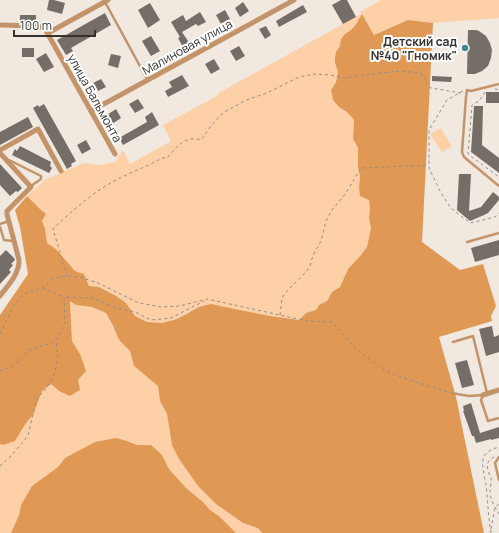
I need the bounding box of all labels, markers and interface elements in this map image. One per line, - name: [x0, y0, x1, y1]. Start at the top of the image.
- scale bar: [14, 12, 95, 38]
- street label: Малиновая улица: [139, 15, 235, 79]
- text: 100 m: [20, 17, 52, 34]
- place label: Детский сад №40 "Гномик": [371, 33, 457, 64]
- marker: Детский сад №40 "Гномик": [460, 43, 470, 53]
- street label: улица Бальмонта: [64, 51, 126, 145]

